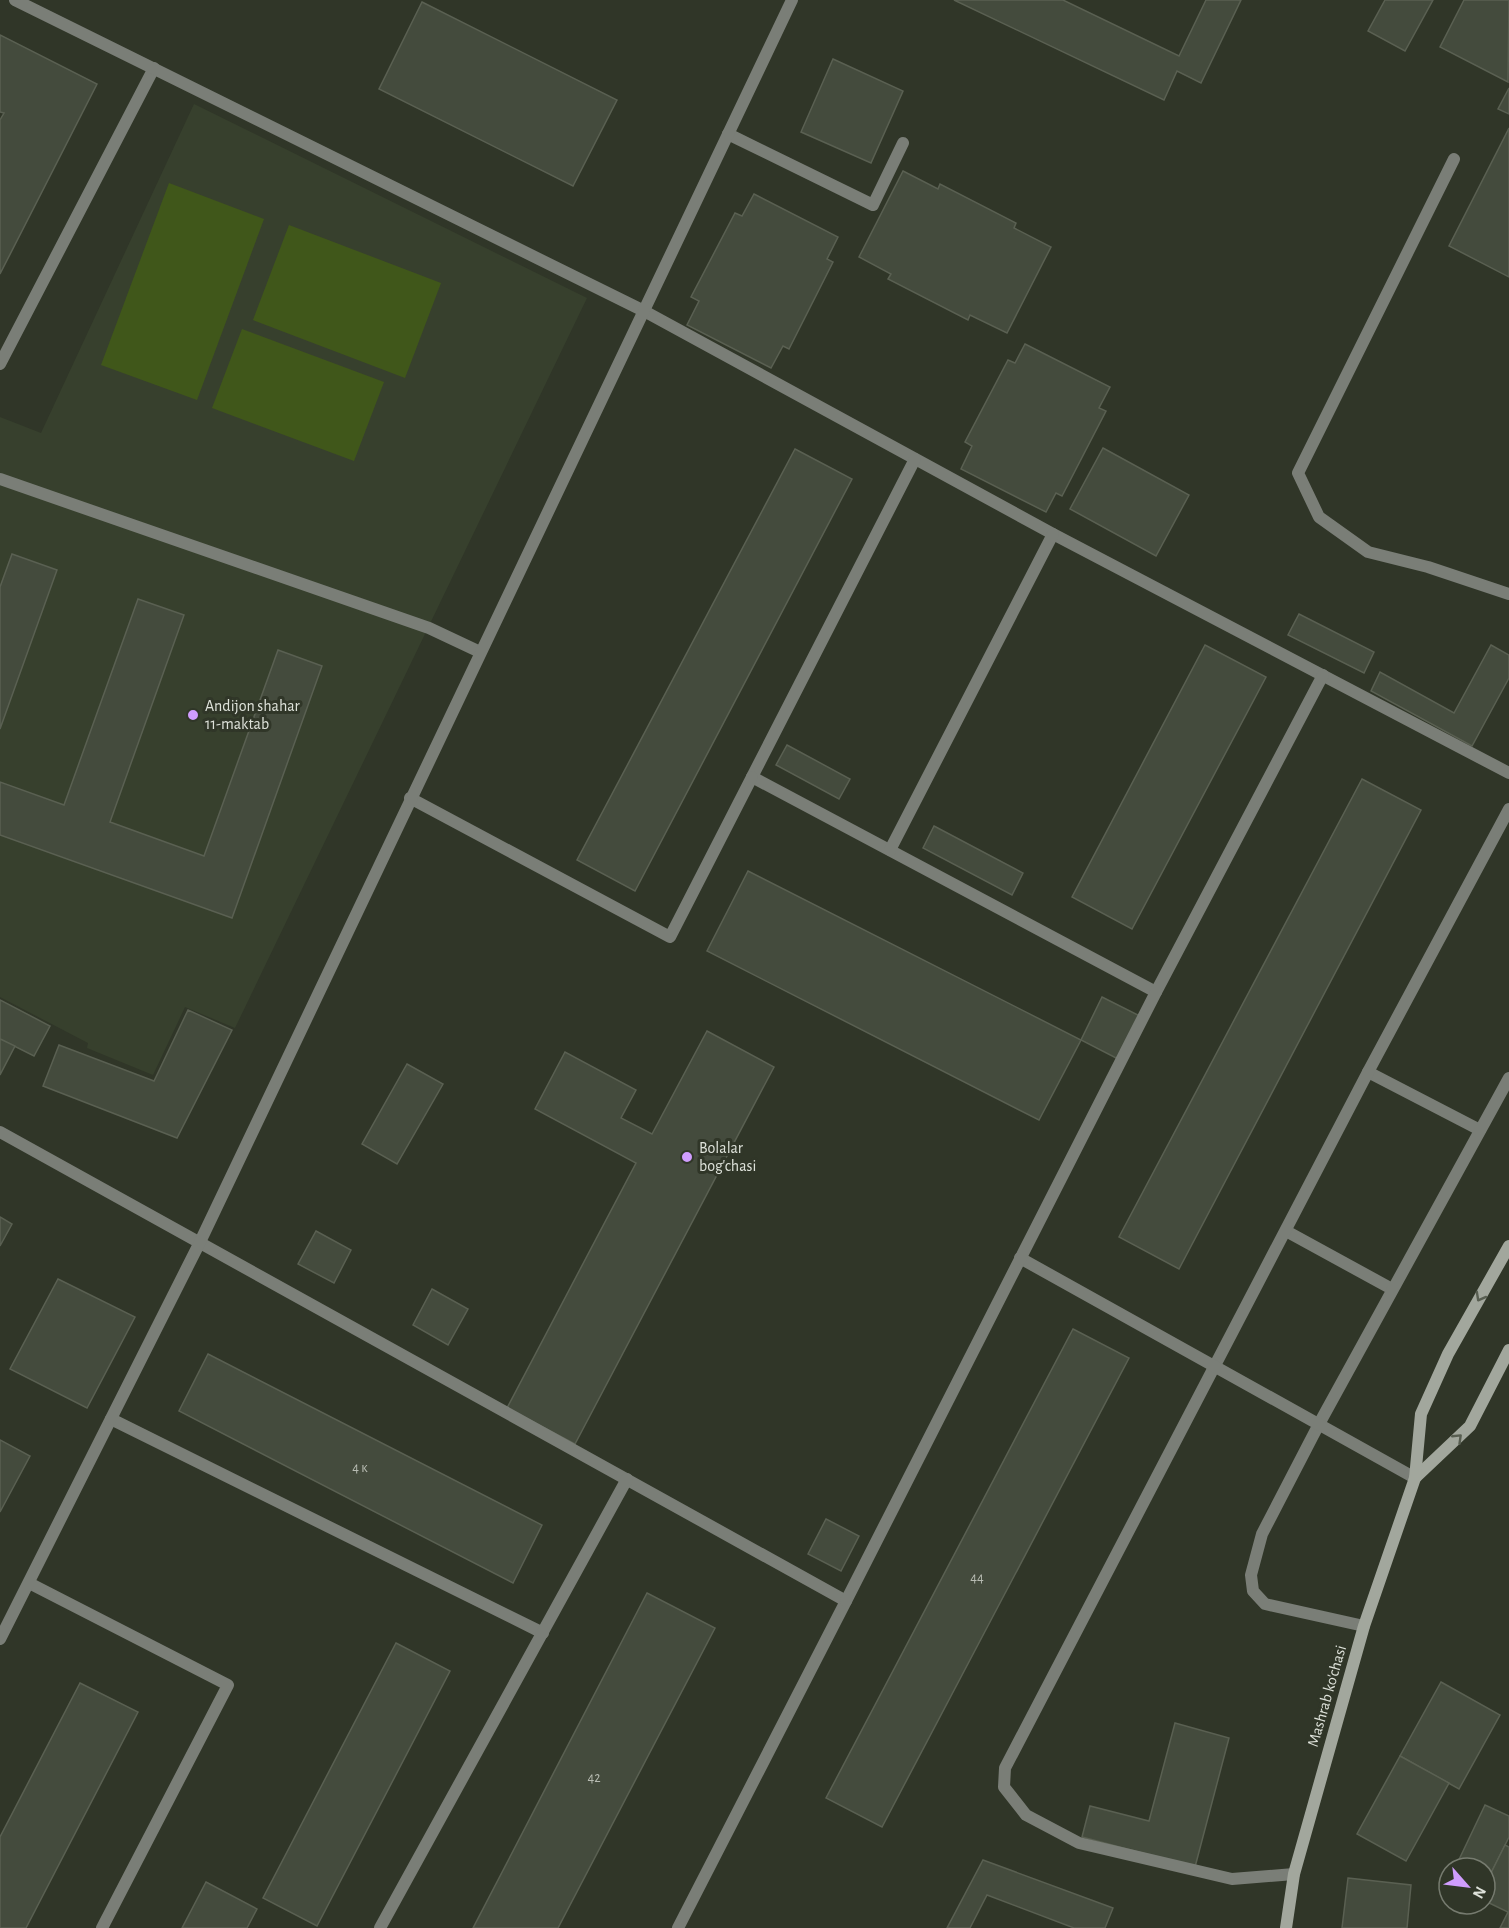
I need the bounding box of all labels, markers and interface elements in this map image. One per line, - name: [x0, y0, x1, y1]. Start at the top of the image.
- place label: Andijon shahar 11-maktab: [205, 698, 301, 732]
- marker: Andijon shahar 11-maktab: [186, 708, 200, 722]
- place label: Bolalar bog'chasi: [699, 1140, 756, 1174]
- marker: Bolalar bog'chasi: [680, 1150, 694, 1164]
- one-way arrow: [1476, 1291, 1487, 1301]
- one-way arrow: [1450, 1434, 1461, 1445]
- house number: 4 к: [352, 1461, 368, 1475]
- house number: 44: [970, 1571, 984, 1585]
- street label: Mashrab ko'chasi: [1305, 1643, 1349, 1749]
- house number: 42: [587, 1771, 601, 1785]
- north arrow: [1437, 1856, 1497, 1916]
- text: N: [1470, 1884, 1489, 1901]

